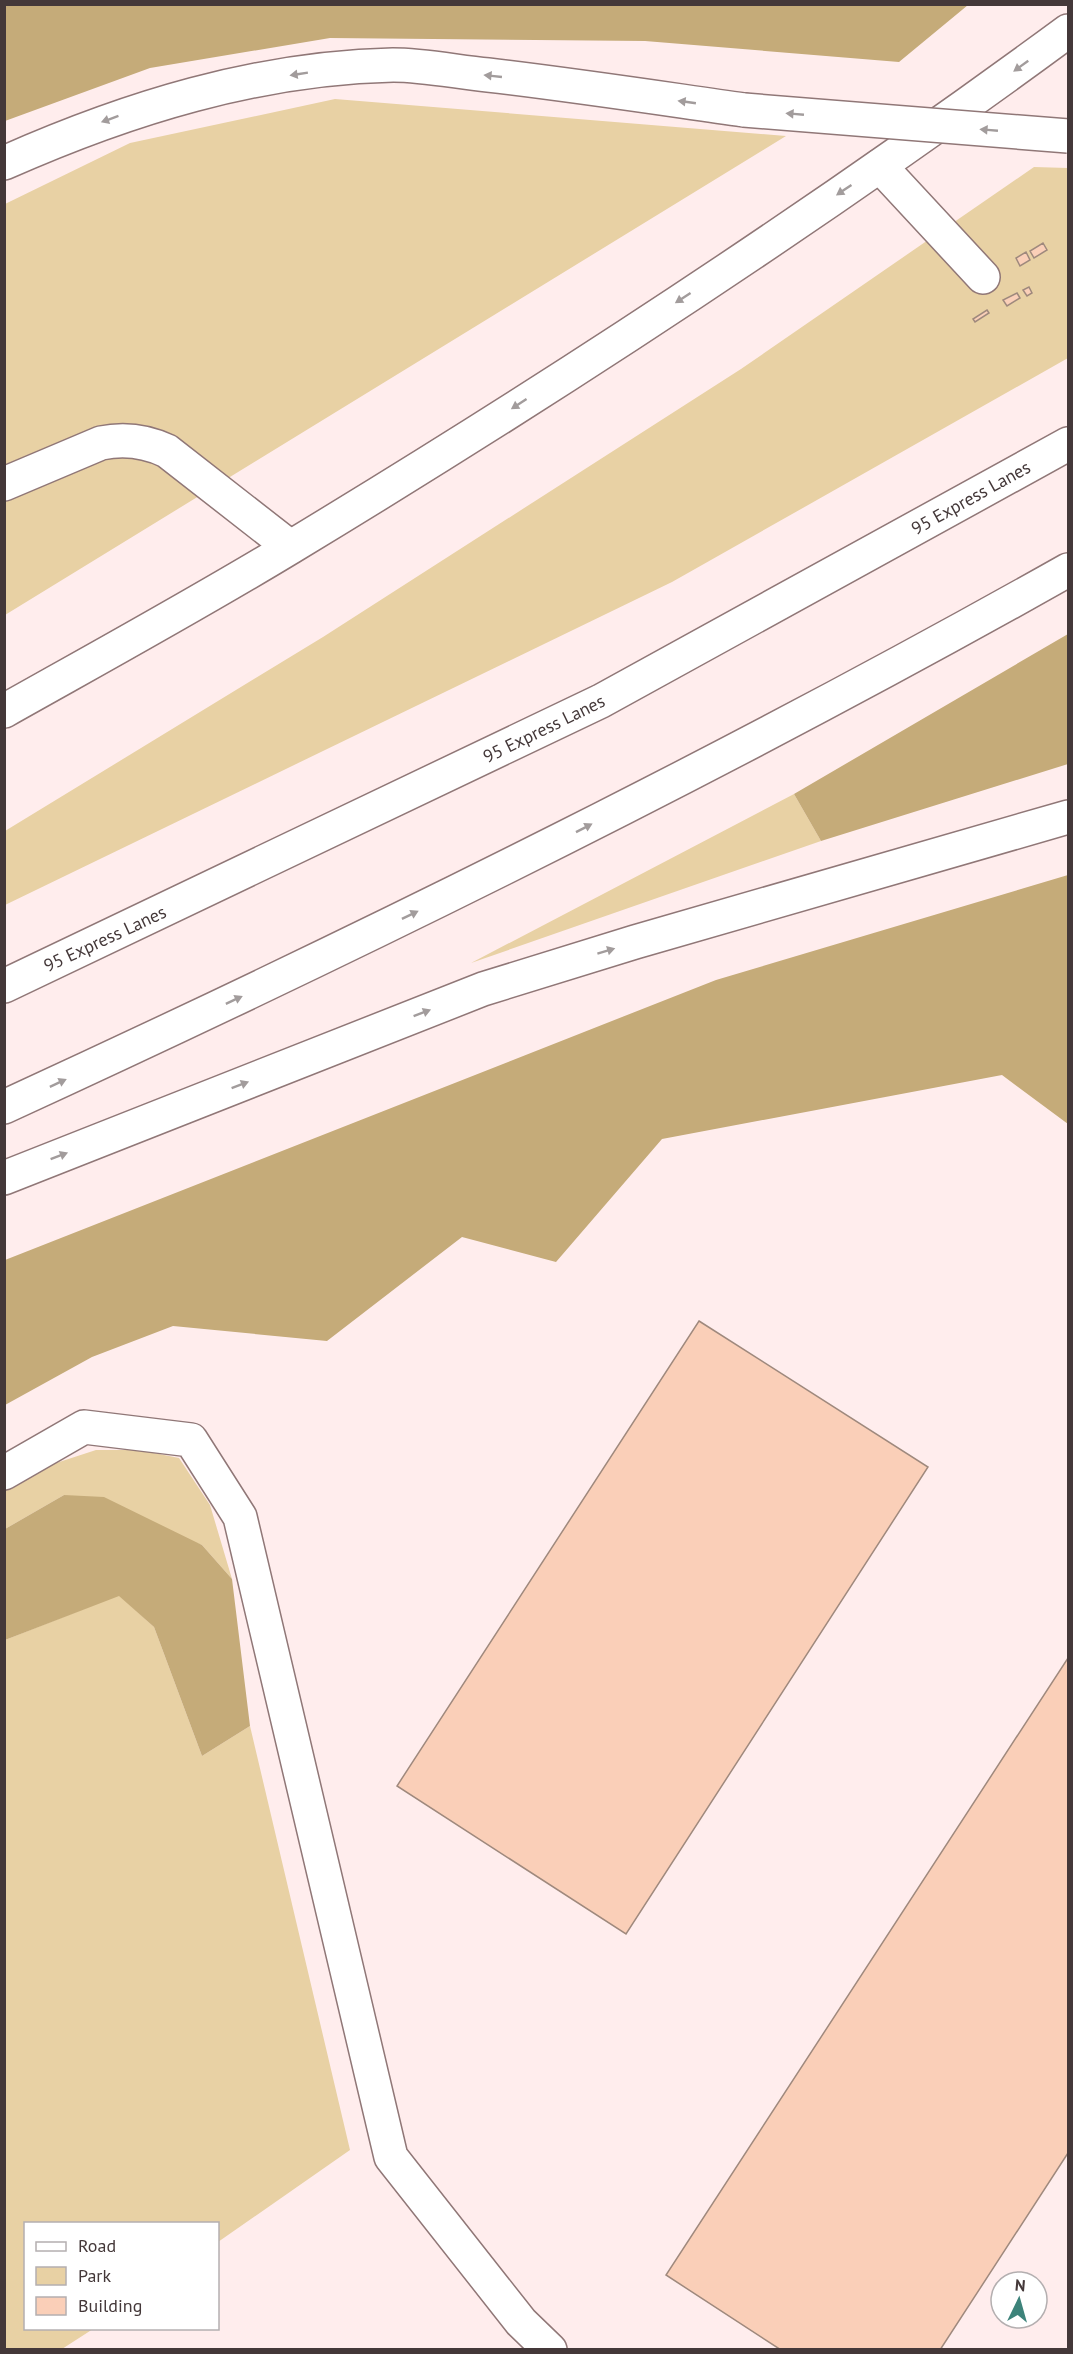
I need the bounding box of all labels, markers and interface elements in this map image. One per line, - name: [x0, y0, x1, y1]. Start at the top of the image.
- one-way arrow: [1014, 59, 1029, 71]
- one-way arrow: [290, 69, 309, 78]
- one-way arrow: [484, 71, 503, 81]
- one-way arrow: [677, 97, 696, 106]
- one-way arrow: [785, 109, 804, 119]
- one-way arrow: [101, 115, 119, 125]
- one-way arrow: [980, 125, 999, 135]
- one-way arrow: [837, 184, 853, 196]
- one-way arrow: [674, 293, 691, 304]
- one-way arrow: [511, 399, 527, 410]
- street label: 95 Express Lanes: [907, 455, 1034, 540]
- street label: 95 Express Lanes: [479, 689, 608, 768]
- one-way arrow: [575, 823, 593, 833]
- street label: 95 Express Lanes: [40, 900, 170, 977]
- one-way arrow: [401, 911, 418, 920]
- one-way arrow: [598, 946, 616, 955]
- one-way arrow: [226, 996, 243, 1005]
- one-way arrow: [413, 1008, 431, 1018]
- one-way arrow: [49, 1078, 66, 1087]
- one-way arrow: [232, 1080, 250, 1090]
- one-way arrow: [50, 1151, 68, 1160]
- legend: [24, 2222, 219, 2330]
- text: Road: [78, 2234, 116, 2257]
- text: Park: [78, 2264, 111, 2287]
- north arrow: [989, 2270, 1049, 2330]
- text: N: [1014, 2275, 1026, 2295]
- text: Building: [78, 2294, 142, 2317]

